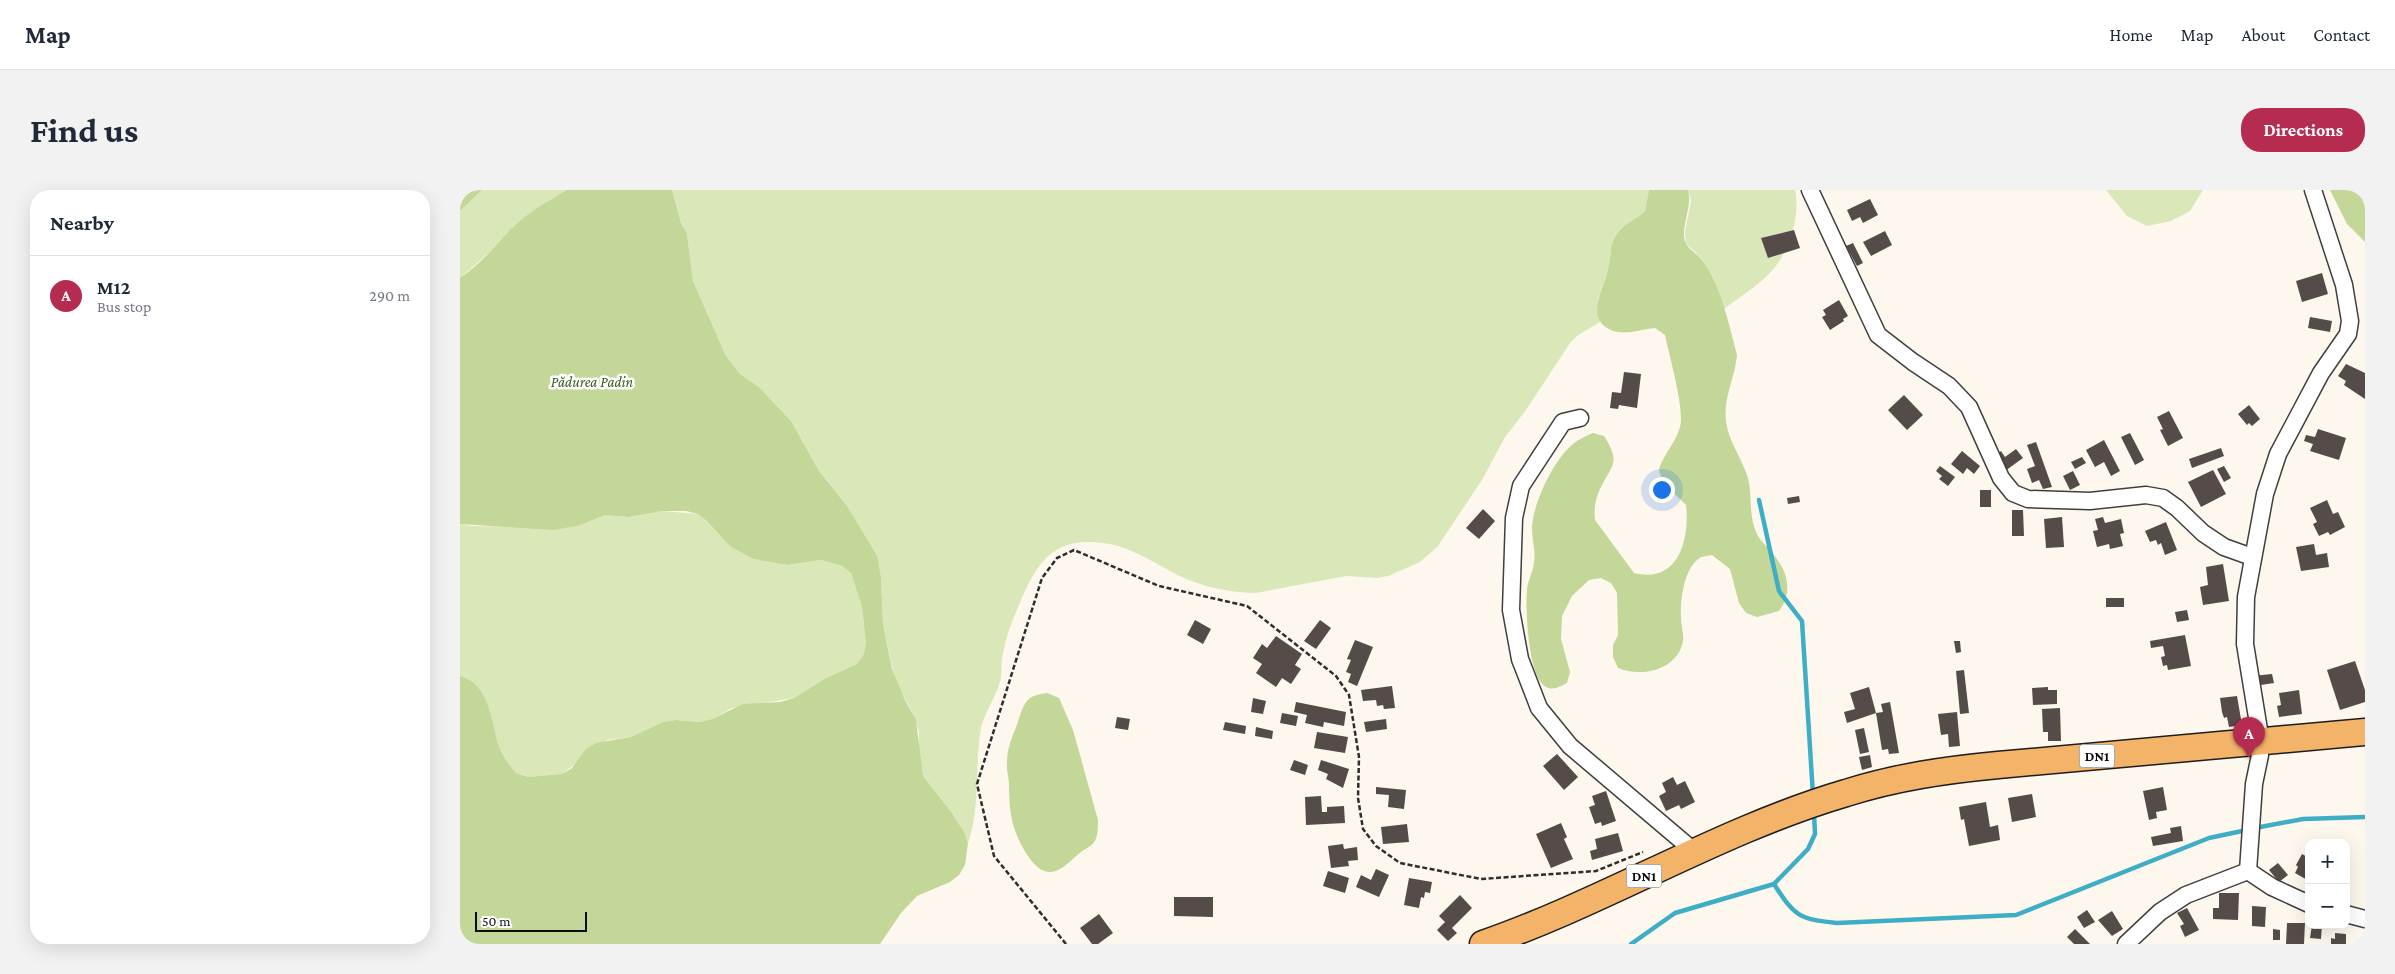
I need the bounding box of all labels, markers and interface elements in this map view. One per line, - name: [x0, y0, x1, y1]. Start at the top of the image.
- text: Map: [25, 21, 71, 48]
- text: Home: [2110, 25, 2153, 45]
- text: Map: [2181, 25, 2213, 45]
- text: About: [2241, 25, 2285, 45]
- text: Contact: [2313, 25, 2370, 45]
- button: Directions: [2241, 108, 2365, 152]
- text: Find us: [30, 111, 138, 150]
- text: Nearby: [50, 211, 114, 235]
- text: M12: [97, 277, 130, 298]
- text: A: [61, 287, 71, 304]
- text: 290 m: [369, 287, 410, 304]
- text: Bus stop: [97, 298, 151, 315]
- park label: Pădurea Padin: [551, 374, 634, 390]
- your location: [1649, 477, 1675, 503]
- pin: A: [2233, 717, 2265, 758]
- road number: DN1: [2080, 744, 2114, 768]
- map controls: [2305, 839, 2350, 929]
- button: +: [2305, 839, 2350, 884]
- road number: DN1: [1626, 864, 1662, 888]
- button: −: [2305, 884, 2350, 929]
- scale bar: [475, 909, 588, 932]
- text: 50 m: [482, 913, 510, 929]

